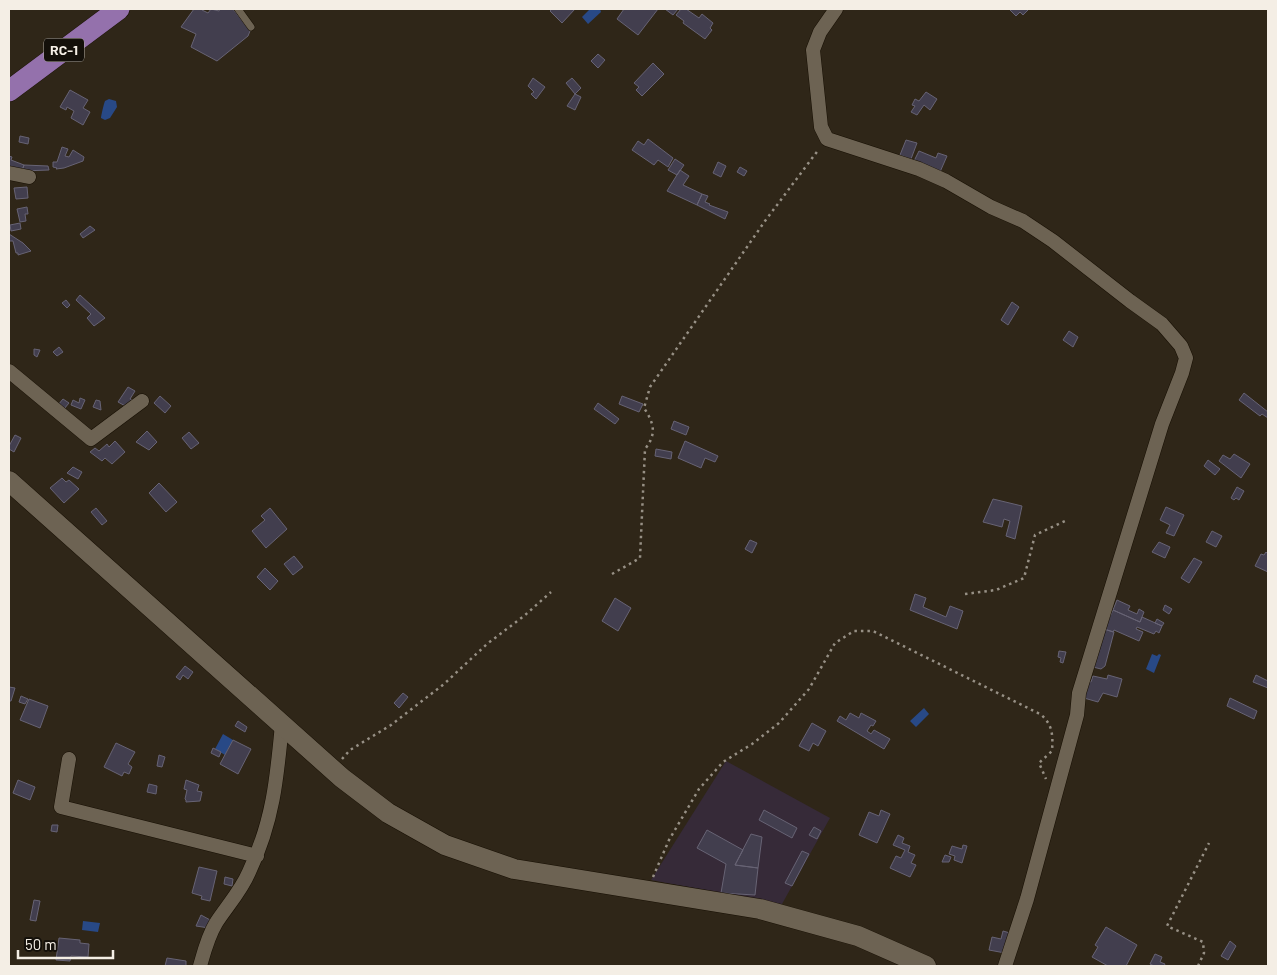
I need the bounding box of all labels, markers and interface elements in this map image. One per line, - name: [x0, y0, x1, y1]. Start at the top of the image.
- road number: RC-1: [44, 38, 84, 62]
- scale bar: [18, 928, 112, 960]
- text: 50 m: [25, 935, 57, 953]

